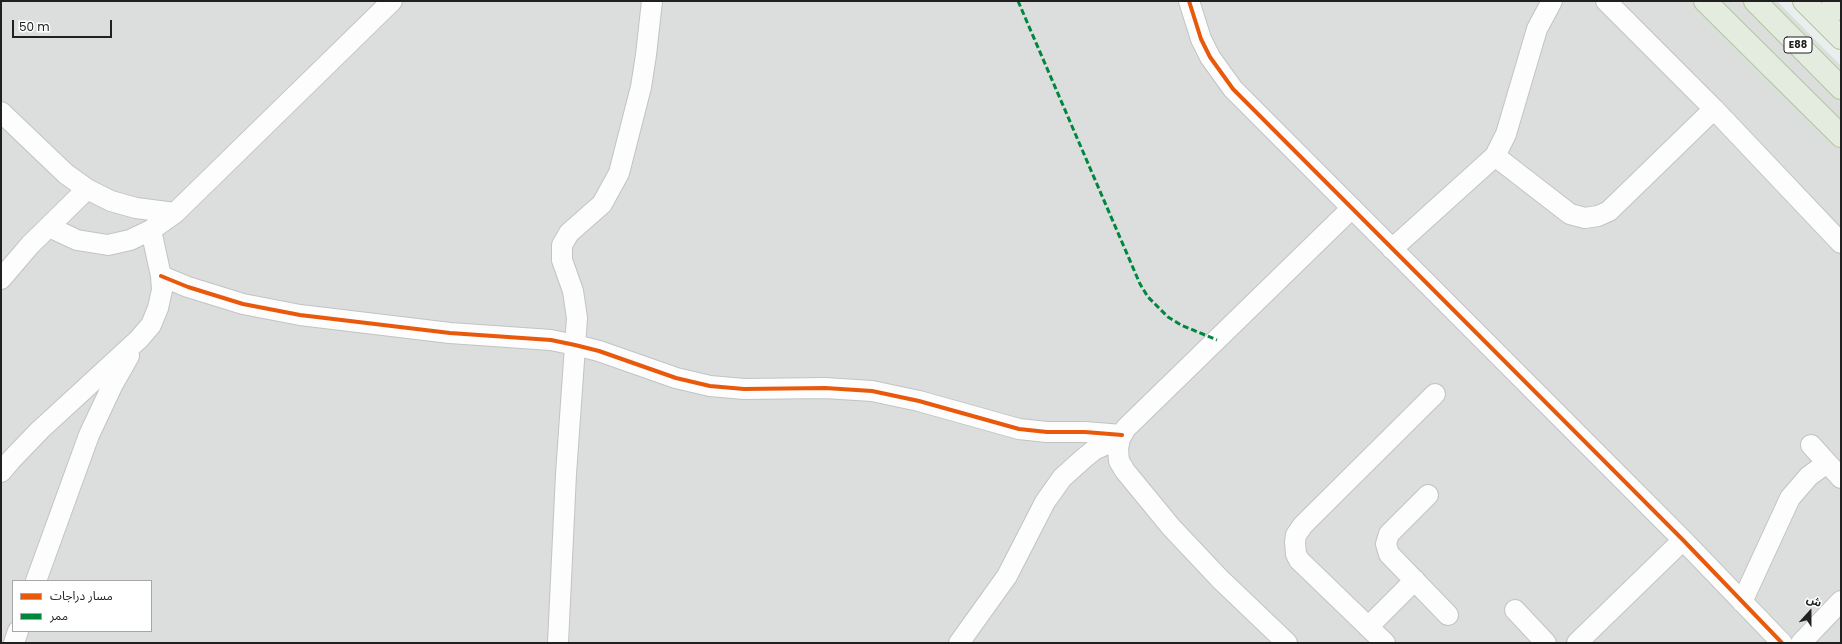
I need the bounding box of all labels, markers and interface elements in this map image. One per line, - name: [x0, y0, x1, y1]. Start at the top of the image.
- scale bar: [14, 12, 114, 38]
- text: 50 m: [19, 18, 50, 35]
- road number: E88: [1784, 37, 1812, 53]
- legend: [12, 580, 152, 632]
- text: مسار دراجات: [50, 587, 113, 604]
- text: ش: [1804, 591, 1824, 611]
- north arrow: [1790, 592, 1830, 632]
- text: ممر: [50, 607, 68, 624]

